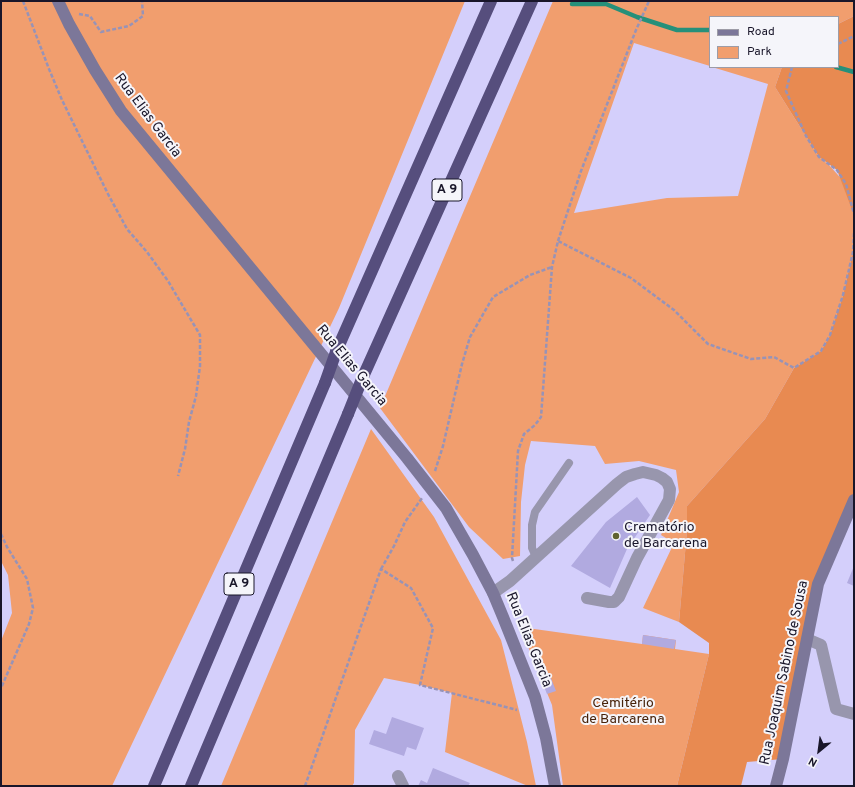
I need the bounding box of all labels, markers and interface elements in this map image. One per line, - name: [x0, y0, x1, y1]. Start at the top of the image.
- legend: [709, 16, 839, 68]
- text: Road: [747, 24, 775, 40]
- text: Park: [747, 44, 772, 60]
- street label: Rua Elias Garcia: [110, 71, 184, 161]
- road number: A 9: [432, 179, 462, 201]
- street label: Rua Elias Garcia: [312, 322, 390, 410]
- place label: Crematório de Barcarena: [624, 520, 707, 552]
- marker: Crematório de Barcarena: [611, 531, 621, 541]
- road number: A 9: [224, 573, 254, 595]
- street label: Rua Joaquim Sabino de Sousa: [757, 579, 813, 767]
- street label: Rua Elias Garcia: [501, 590, 555, 690]
- park label: Cemitério de Barcarena: [581, 696, 665, 728]
- north arrow: [799, 731, 839, 771]
- text: N: [806, 753, 820, 770]

